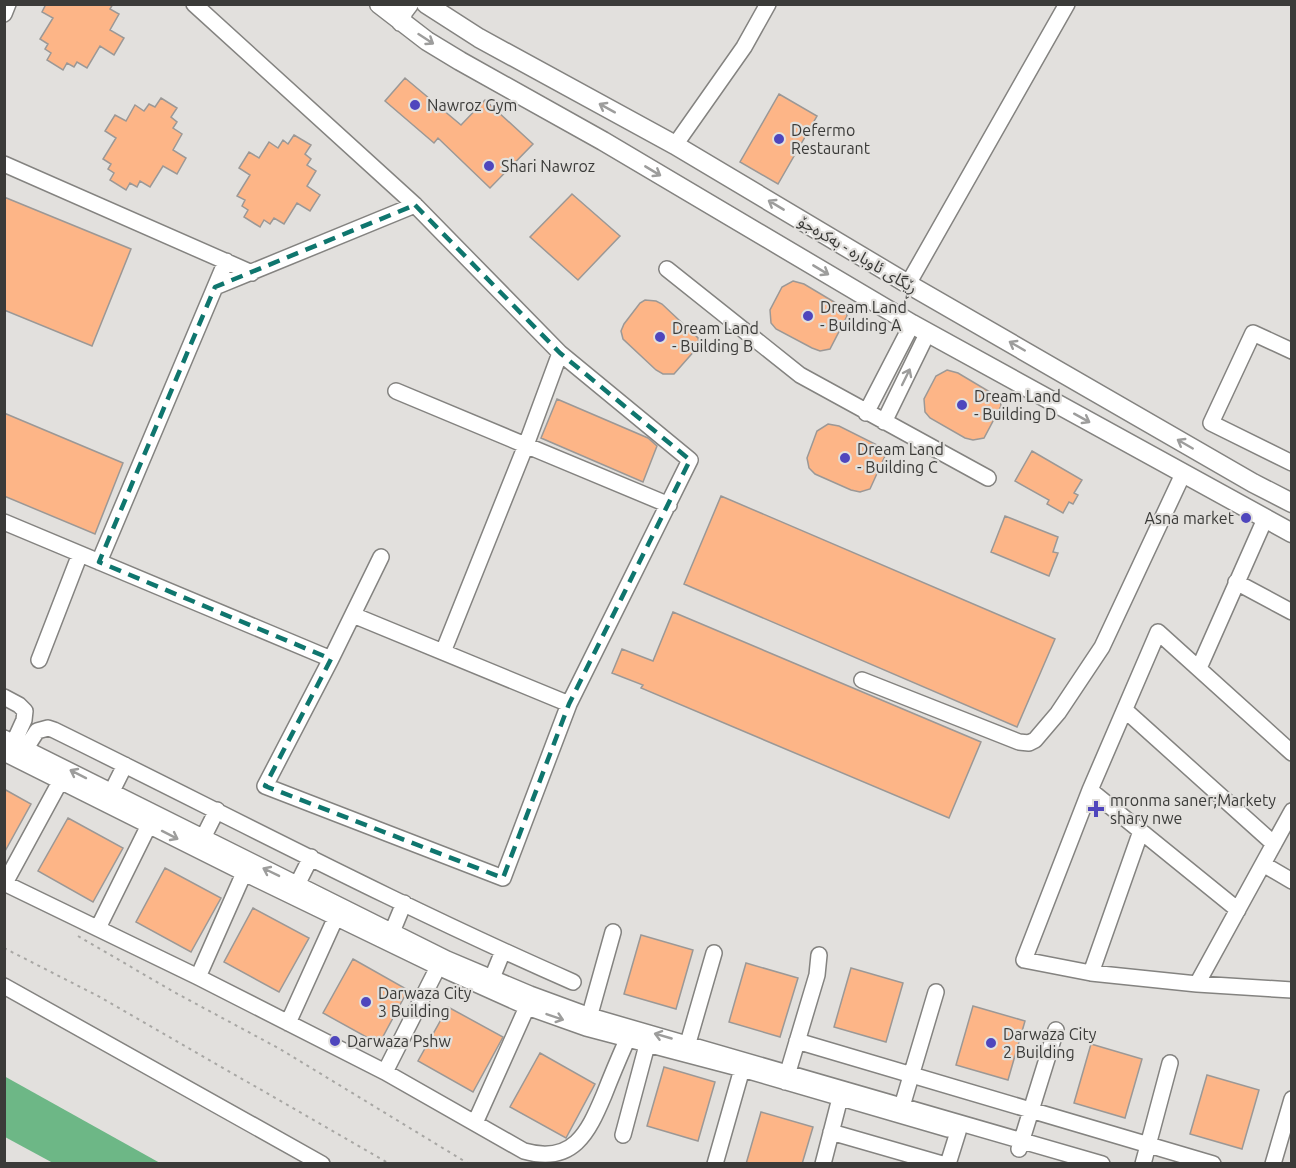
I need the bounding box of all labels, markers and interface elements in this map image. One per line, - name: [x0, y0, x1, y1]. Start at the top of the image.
- one-way arrow: [417, 34, 434, 46]
- place label: Nawroz Gym: [427, 96, 517, 114]
- marker: Nawroz Gym: [408, 98, 422, 112]
- one-way arrow: [599, 102, 616, 114]
- place label: Defermo Restaurant: [791, 121, 871, 157]
- marker: Defermo Restaurant: [772, 132, 786, 146]
- place label: Shari Nawroz: [501, 157, 595, 175]
- marker: Shari Nawroz: [482, 159, 496, 173]
- one-way arrow: [644, 165, 661, 177]
- one-way arrow: [768, 199, 785, 211]
- street label: ڕێگای ئاوبارە - بەکرەجۆ: [793, 211, 921, 301]
- one-way arrow: [812, 265, 829, 277]
- place label: Dream Land - Building A: [820, 298, 907, 334]
- marker: Dream Land - Building A: [801, 309, 815, 323]
- place label: Dream Land - Building B: [672, 319, 759, 355]
- marker: Dream Land - Building B: [653, 330, 667, 344]
- one-way arrow: [1008, 340, 1025, 352]
- one-way arrow: [900, 369, 912, 387]
- place label: Dream Land - Building D: [974, 387, 1061, 423]
- marker: Dream Land - Building D: [955, 398, 969, 412]
- one-way arrow: [1073, 413, 1091, 424]
- one-way arrow: [1177, 438, 1194, 450]
- place label: Dream Land - Building C: [857, 440, 944, 476]
- marker: Dream Land - Building C: [838, 451, 852, 465]
- place label: Asna market: [1144, 509, 1235, 527]
- marker: Asna market: [1239, 511, 1253, 525]
- one-way arrow: [69, 768, 87, 780]
- place label: mronma saner;Markety shary nwe: [1110, 791, 1276, 827]
- marker: mronma saner;Markety shary nwe: [1087, 800, 1105, 818]
- one-way arrow: [160, 830, 178, 841]
- one-way arrow: [262, 865, 280, 877]
- place label: Darwaza City 3 Building: [378, 984, 472, 1020]
- marker: Darwaza City 3 Building: [359, 995, 373, 1009]
- one-way arrow: [545, 1012, 563, 1023]
- place label: Darwaza City 2 Building: [1003, 1025, 1097, 1061]
- one-way arrow: [653, 1030, 672, 1041]
- place label: Darwaza Pshw: [347, 1032, 451, 1050]
- marker: Darwaza Pshw: [328, 1034, 342, 1048]
- marker: Darwaza City 2 Building: [984, 1036, 998, 1050]

